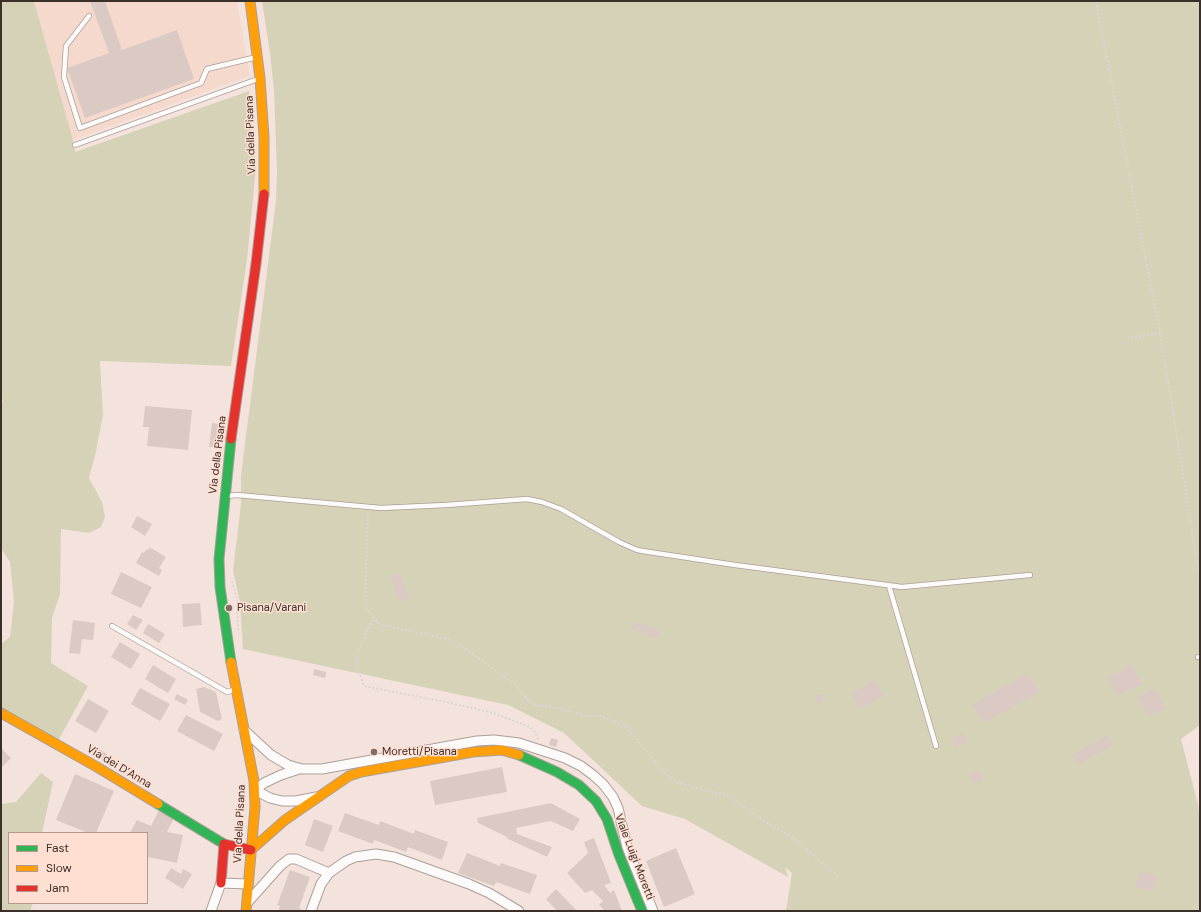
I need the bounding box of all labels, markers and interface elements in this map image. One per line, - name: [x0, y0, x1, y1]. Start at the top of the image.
- street label: Via della Pisana: [243, 95, 259, 175]
- street label: Via della Pisana: [207, 415, 229, 495]
- place label: Pisana/Varani: [237, 601, 306, 615]
- marker: Pisana/Varani: [224, 603, 234, 613]
- street label: Via dei D’Anna: [84, 742, 154, 792]
- place label: Moretti/Pisana: [382, 745, 457, 759]
- marker: Moretti/Pisana: [369, 747, 379, 757]
- street label: Via della Pisana: [231, 784, 249, 864]
- street label: Viale Luigi Moretti: [612, 812, 656, 902]
- legend: [8, 832, 148, 904]
- text: Fast: [46, 840, 69, 856]
- text: Slow: [46, 860, 72, 876]
- text: Jam: [46, 880, 69, 896]

